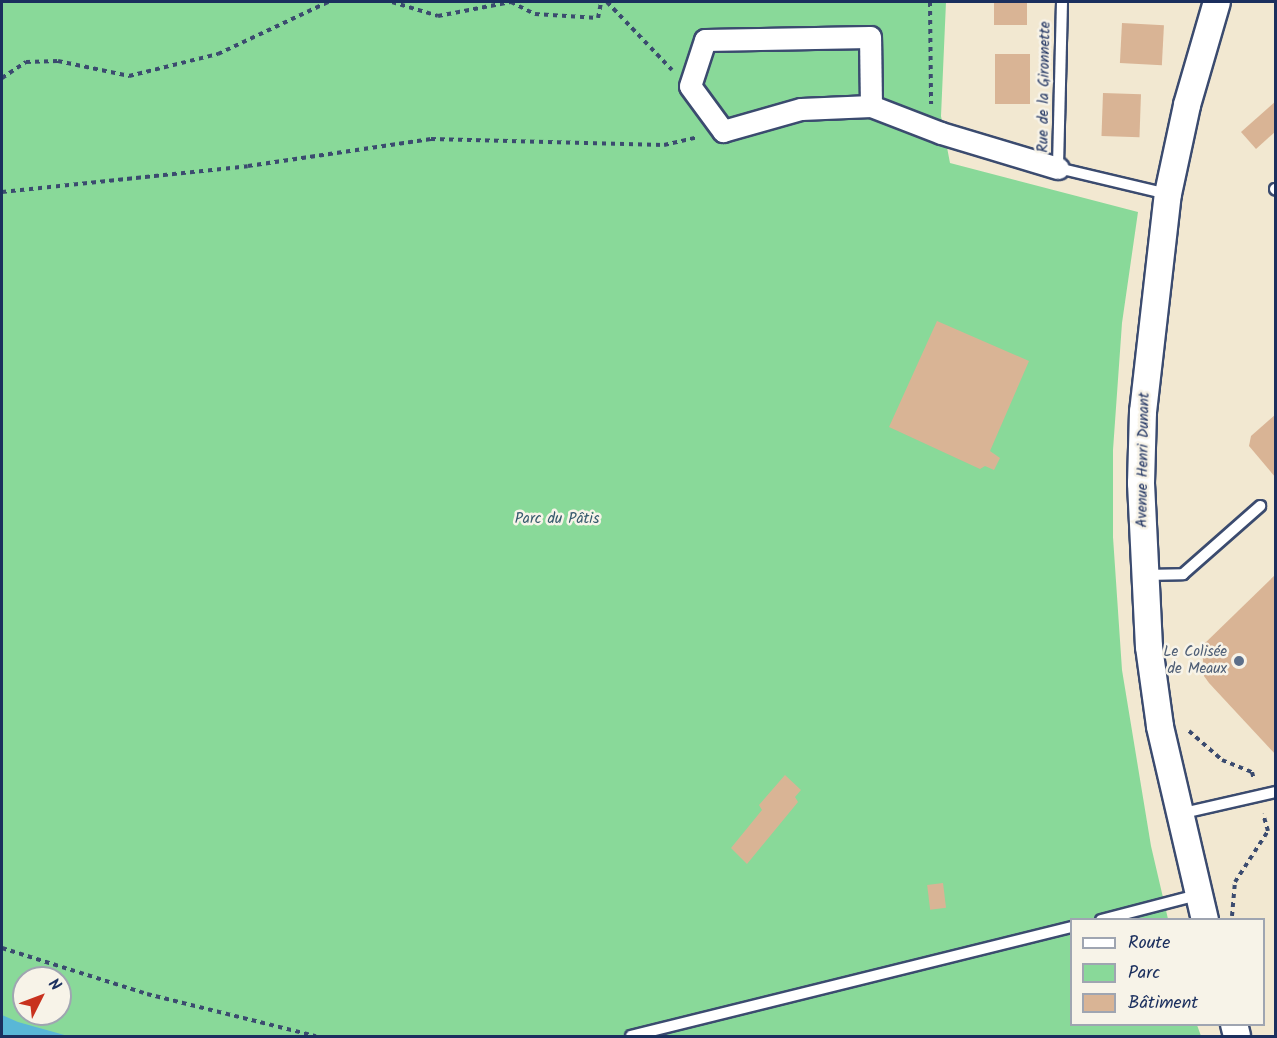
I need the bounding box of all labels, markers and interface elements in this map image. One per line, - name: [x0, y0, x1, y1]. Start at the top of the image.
- street label: Rue de la Gironnette: [1035, 21, 1055, 153]
- street label: Avenue Henri Dunant: [1134, 392, 1154, 528]
- park label: Parc du Pâtis: [515, 511, 599, 529]
- place label: Le Colisée de Meaux: [1163, 643, 1227, 678]
- marker: Le Colisée de Meaux: [1232, 654, 1246, 668]
- legend: [1070, 918, 1265, 1026]
- text: Route: [1128, 929, 1170, 958]
- text: Parc: [1128, 959, 1160, 988]
- north arrow: [12, 966, 72, 1026]
- text: N: [42, 973, 67, 997]
- text: Bâtiment: [1128, 989, 1198, 1018]

